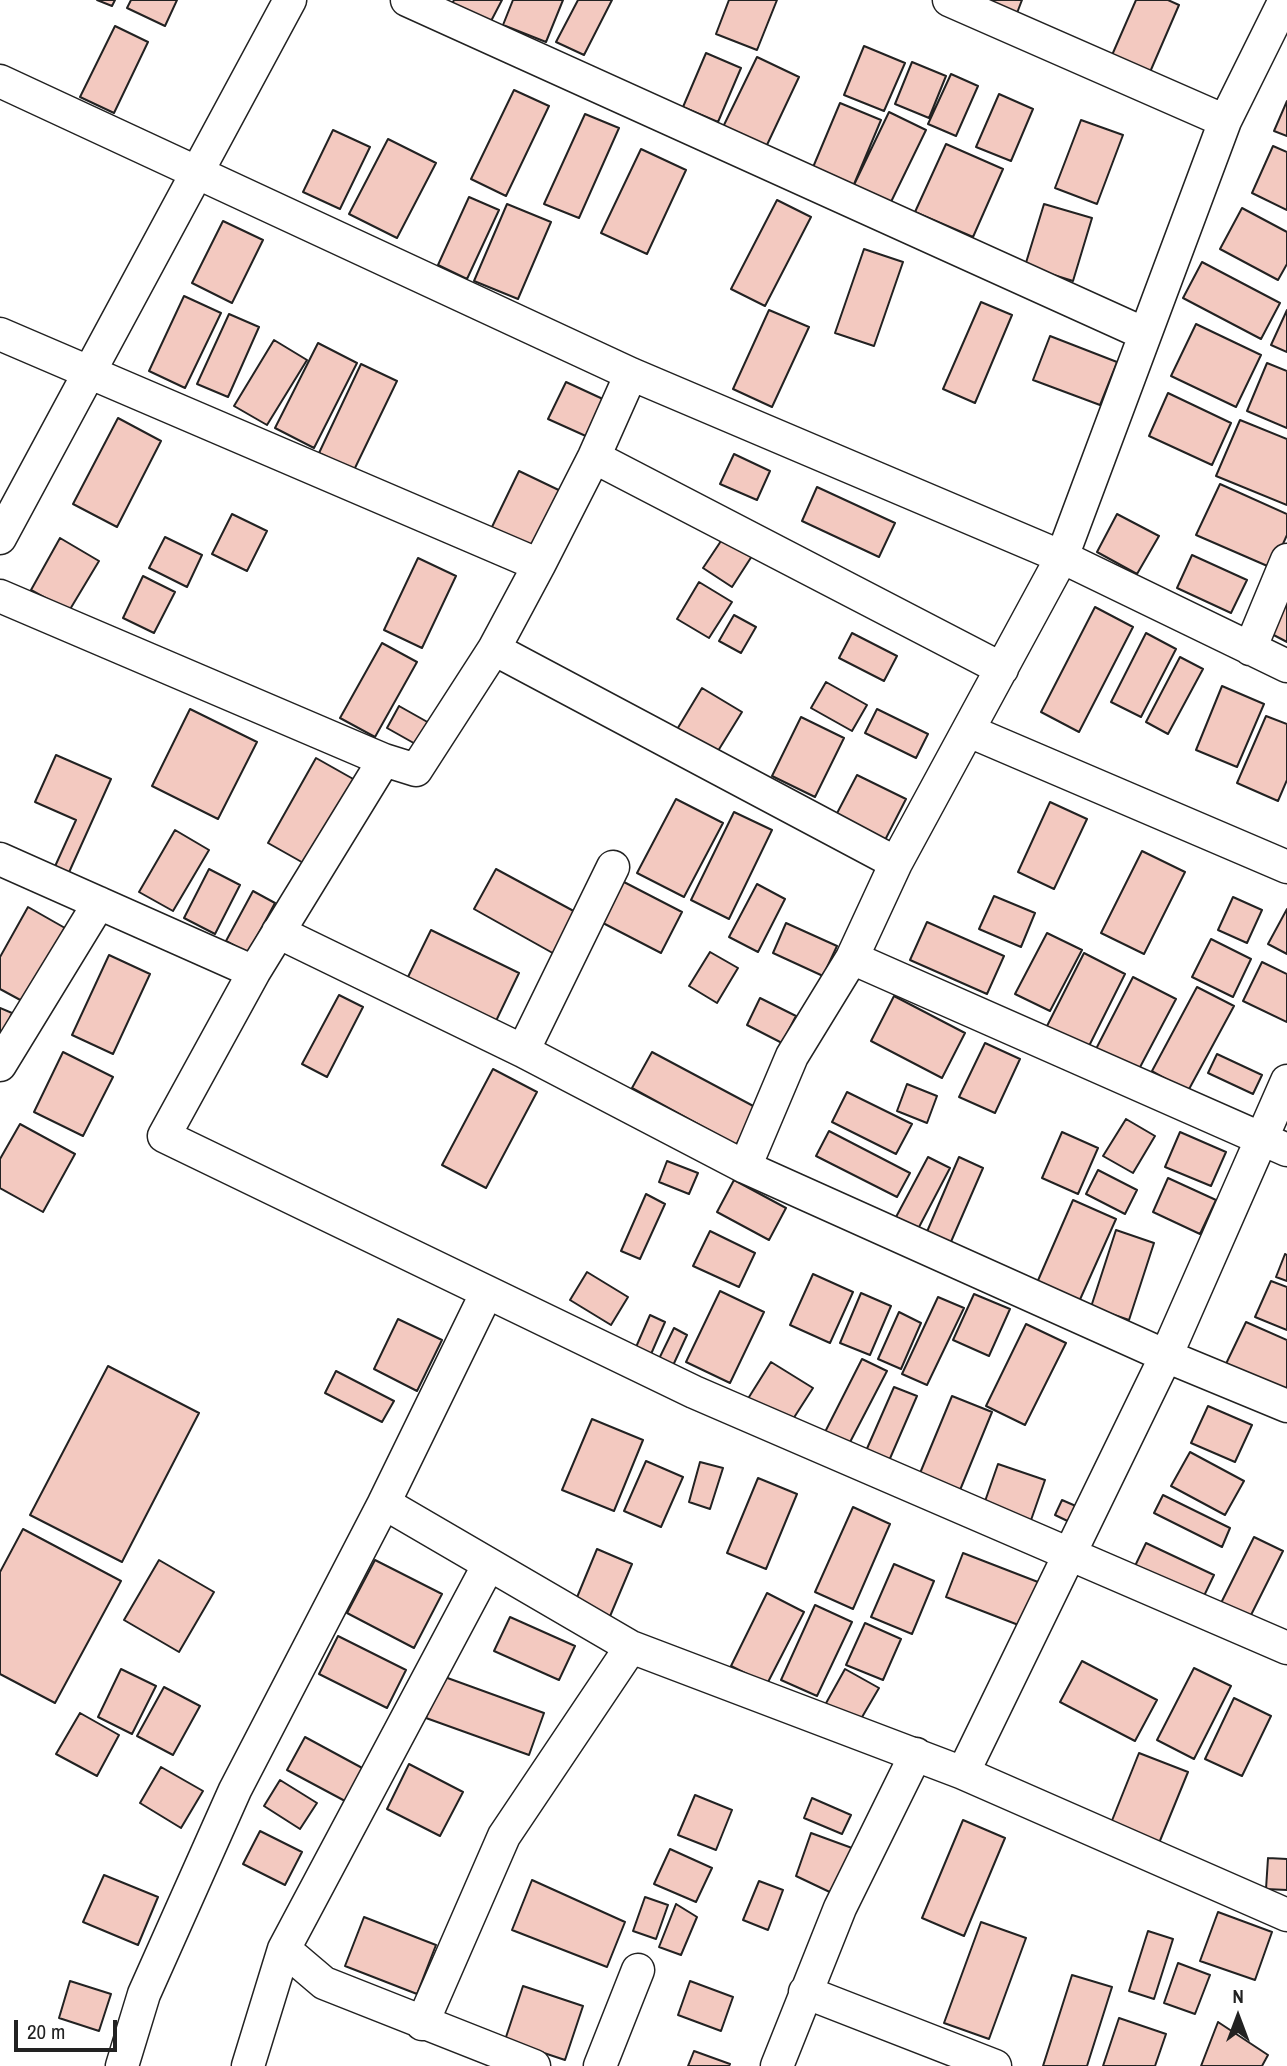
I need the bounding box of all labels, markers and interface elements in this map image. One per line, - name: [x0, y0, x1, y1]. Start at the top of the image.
- north arrow: [1203, 1982, 1273, 2052]
- text: N: [1232, 1983, 1244, 2009]
- scale bar: [18, 2007, 121, 2050]
- text: 20 m: [27, 2017, 65, 2046]

